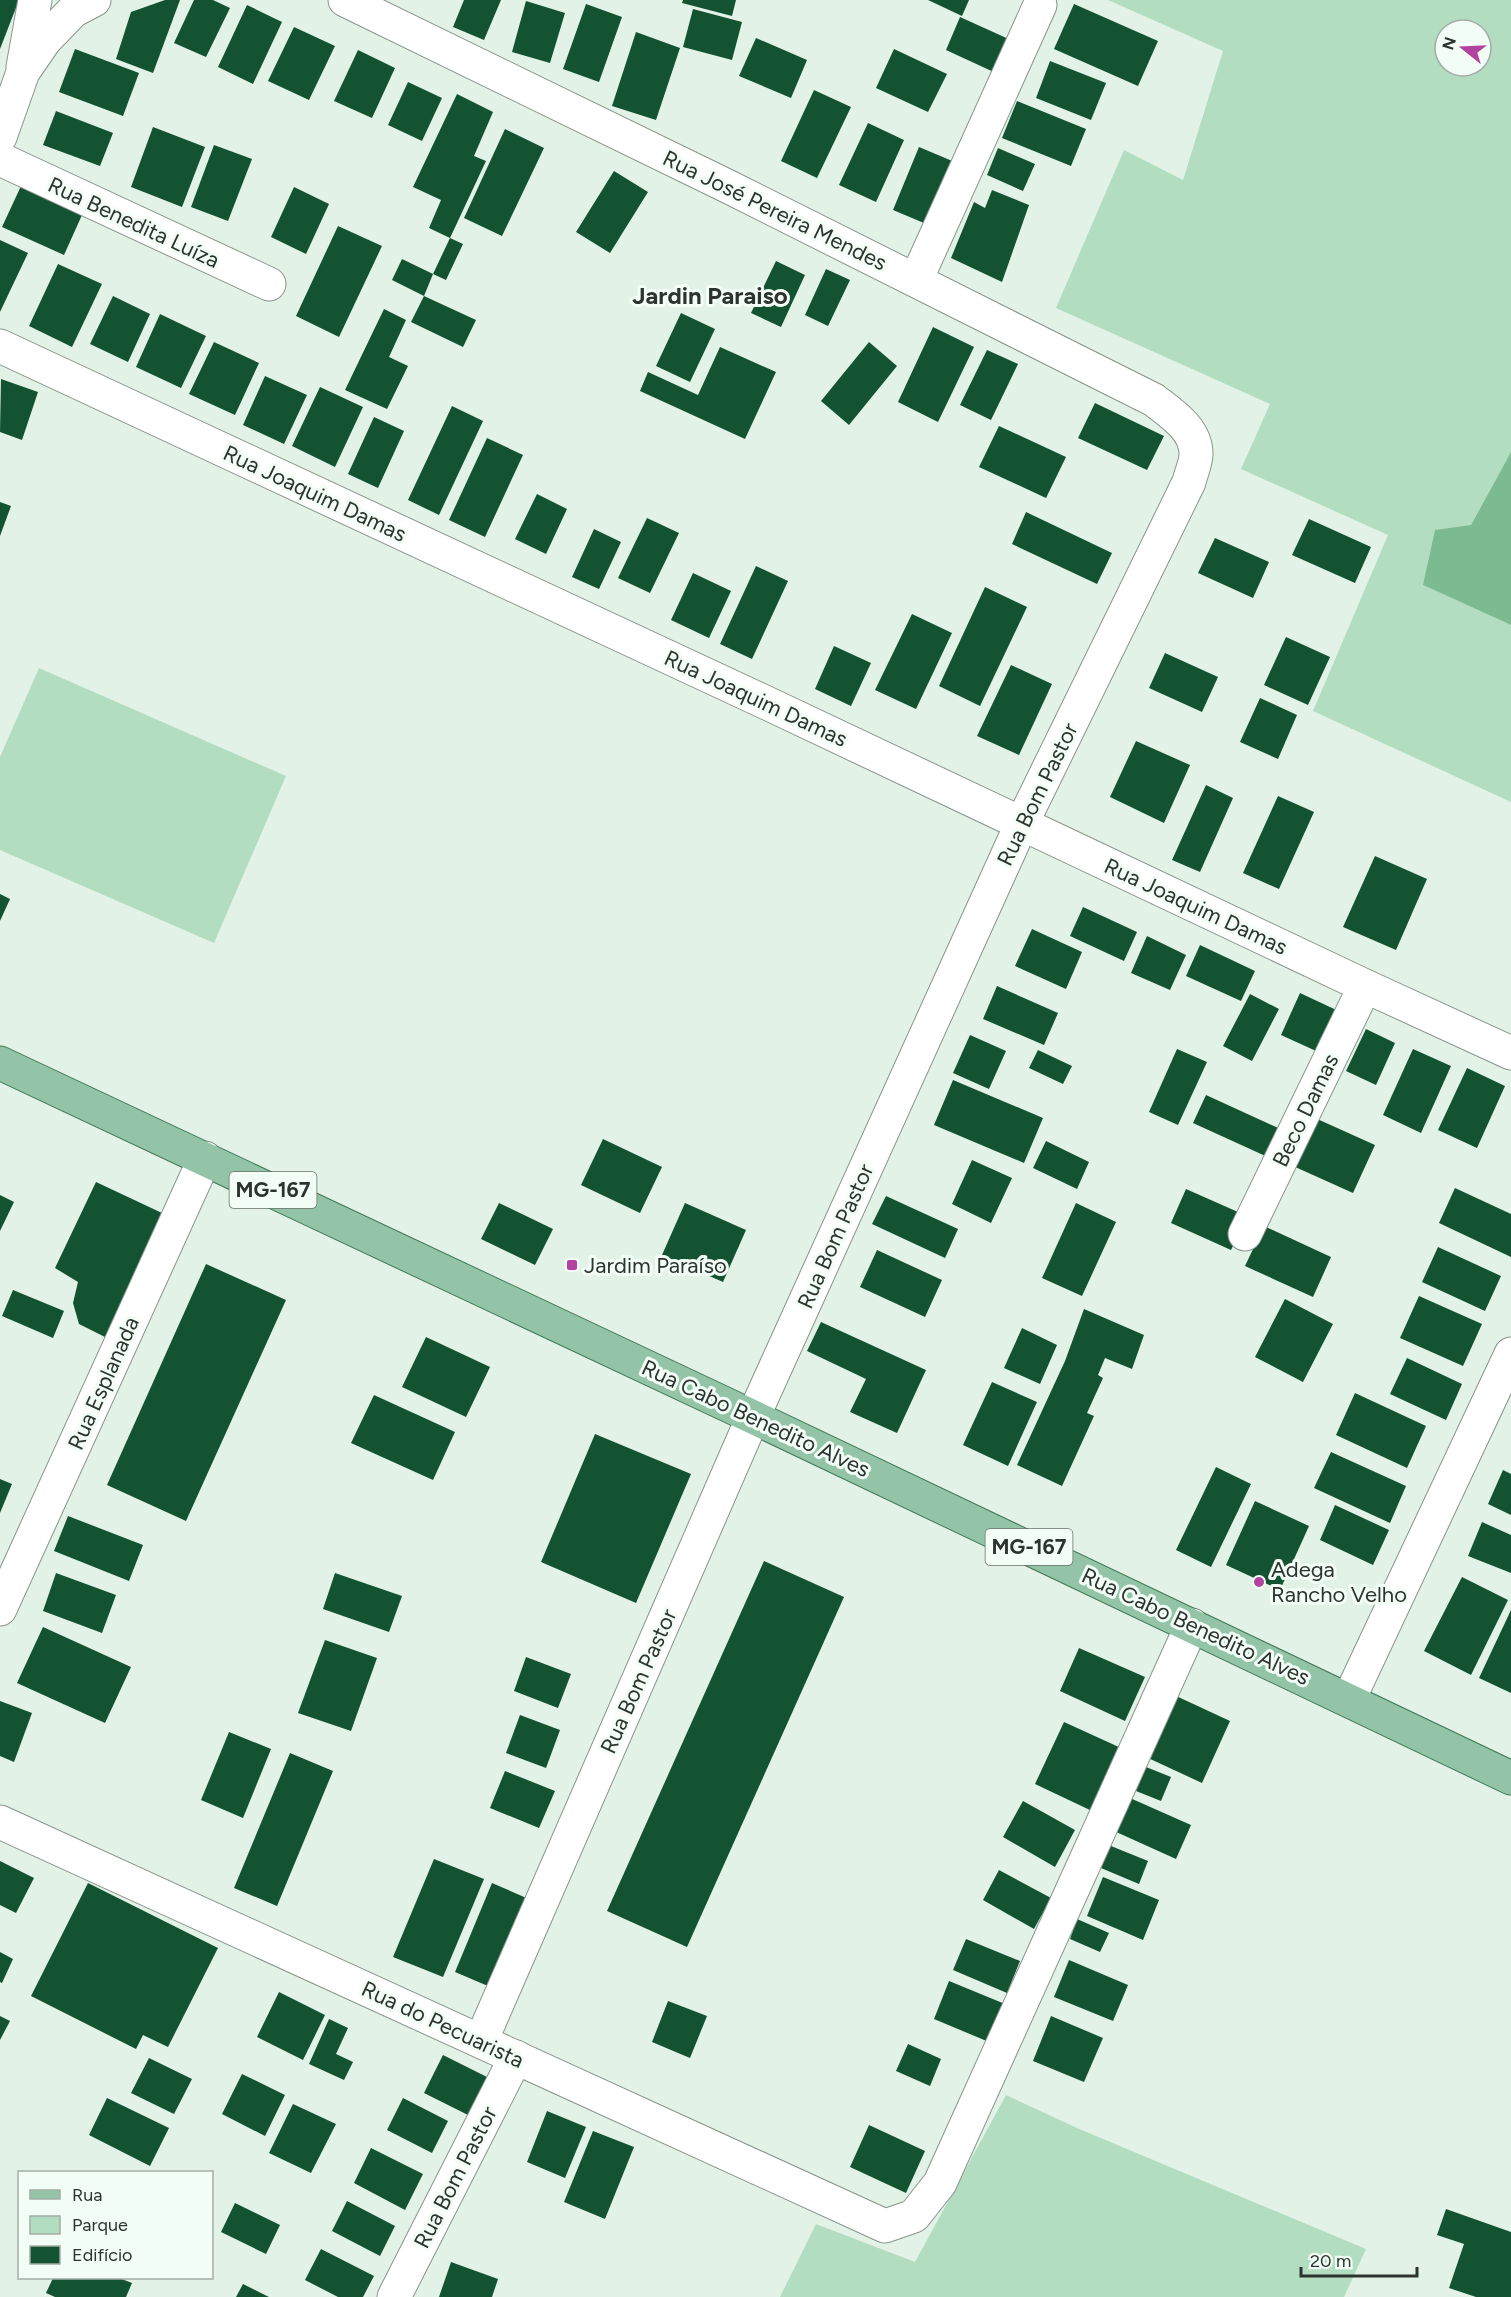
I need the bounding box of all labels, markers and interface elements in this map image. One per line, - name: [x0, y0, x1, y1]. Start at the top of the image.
- north arrow: [1433, 18, 1493, 78]
- text: N: [1438, 35, 1460, 52]
- street label: Rua José Pereira Mendes: [658, 144, 891, 276]
- street label: Rua Benedita Luíza: [44, 171, 224, 274]
- district label: Jardin Paraiso: [632, 281, 788, 310]
- street label: Rua Joaquim Damas: [219, 439, 411, 548]
- street label: Rua Joaquim Damas: [660, 644, 852, 753]
- street label: Rua Bom Pastor: [991, 718, 1084, 870]
- street label: Rua Joaquim Damas: [1100, 852, 1292, 961]
- street label: Beco Damas: [1267, 1049, 1344, 1171]
- street label: Rua Bom Pastor: [791, 1159, 880, 1313]
- road number: MG-167: [230, 1172, 316, 1208]
- place label: Jardim Paraíso: [584, 1252, 727, 1279]
- marker: Jardim Paraíso: [565, 1258, 579, 1272]
- street label: Rua Esplanada: [62, 1313, 145, 1454]
- street label: Rua Cabo Benedito Alves: [638, 1354, 874, 1483]
- road number: MG-167: [986, 1529, 1072, 1565]
- place label: Adega Rancho Velho: [1271, 1556, 1407, 1608]
- street label: Rua Cabo Benedito Alves: [1078, 1562, 1314, 1691]
- marker: Adega Rancho Velho: [1252, 1575, 1266, 1589]
- street label: Rua Bom Pastor: [594, 1604, 683, 1758]
- street label: Rua do Pecuarista: [357, 1975, 528, 2074]
- street label: Rua Bom Pastor: [408, 2101, 503, 2253]
- legend: [18, 2171, 213, 2279]
- text: Rua: [72, 2184, 103, 2206]
- text: Parque: [72, 2214, 128, 2236]
- scale bar: [1301, 2240, 1416, 2278]
- text: Edifício: [72, 2244, 133, 2266]
- text: 20 m: [1310, 2250, 1351, 2272]

